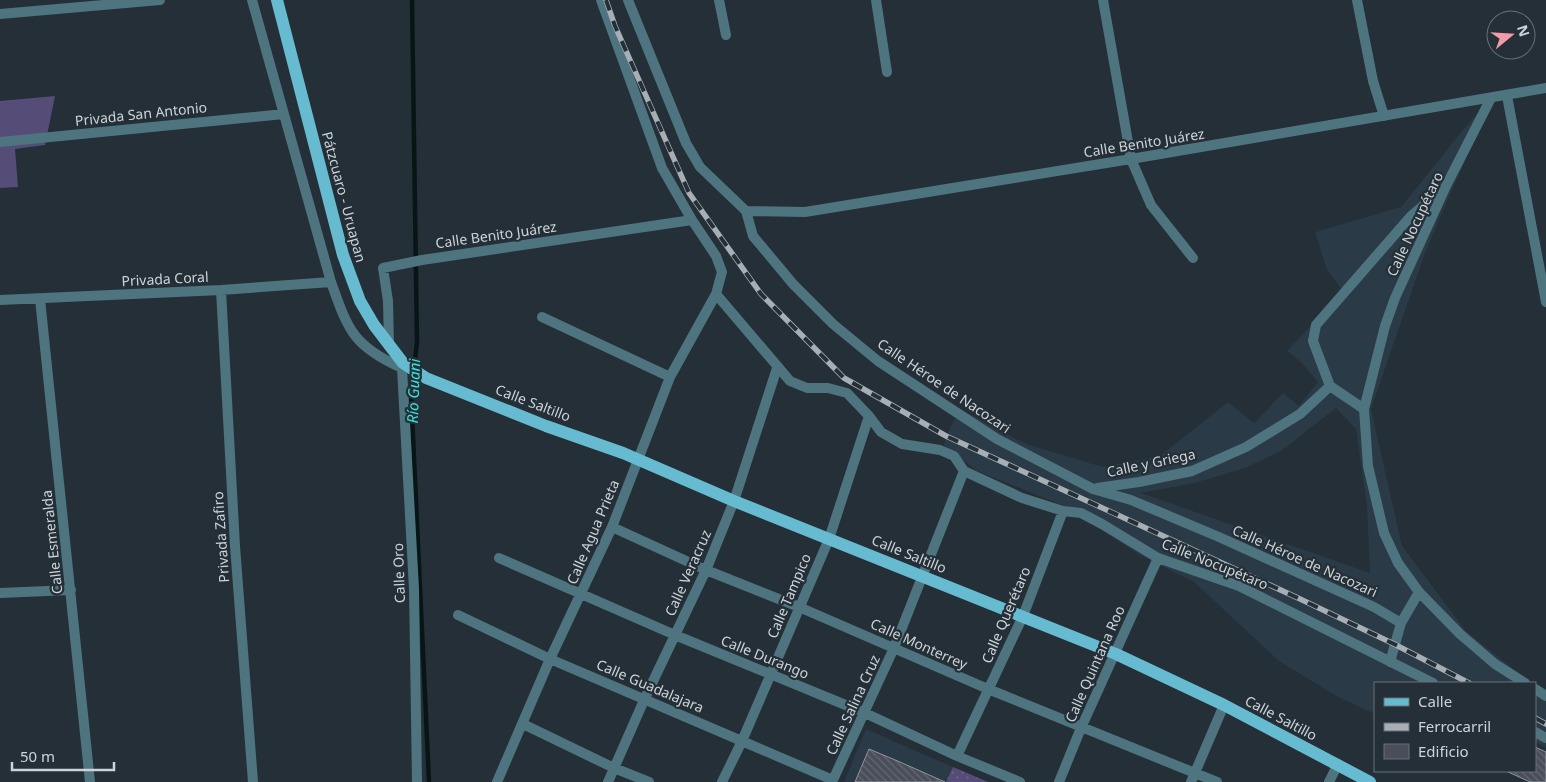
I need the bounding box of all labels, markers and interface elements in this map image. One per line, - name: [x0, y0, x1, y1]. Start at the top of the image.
- north arrow: [1486, 10, 1536, 60]
- text: N: [1513, 22, 1535, 39]
- street label: Privada San Antonio: [74, 97, 208, 130]
- street label: Calle Benito Juárez: [1082, 124, 1206, 161]
- street label: Pátzcuaro - Uruapan: [318, 129, 371, 264]
- street label: Calle Nocupétaro: [1382, 168, 1447, 279]
- street label: Calle Benito Juárez: [434, 217, 558, 252]
- street label: Privada Coral: [121, 267, 209, 290]
- street label: Calle Héroe de Nacozari: [874, 334, 1015, 437]
- water label: Río Guani: [402, 357, 424, 424]
- street label: Calle Saltillo: [493, 380, 573, 426]
- street label: Calle y Griega: [1105, 444, 1197, 481]
- street label: Calle Agua Prieta: [562, 477, 623, 587]
- street label: Calle Esmeralda: [37, 489, 66, 595]
- street label: Privada Zafiro: [208, 491, 233, 583]
- street label: Calle Héroe de Nacozari: [1230, 520, 1381, 601]
- street label: Calle Veracruz: [660, 526, 715, 619]
- street label: Calle Saltillo: [869, 530, 949, 577]
- street label: Calle Nocupétaro: [1159, 533, 1271, 594]
- street label: Calle Oro: [388, 543, 409, 604]
- street label: Calle Tampico: [762, 550, 815, 641]
- street label: Calle Querétaro: [977, 564, 1034, 666]
- street label: Calle Quintana Roo: [1060, 602, 1129, 725]
- street label: Calle Monterrey: [868, 614, 971, 674]
- street label: Calle Durango: [718, 630, 812, 683]
- street label: Calle Salina Cruz: [821, 651, 884, 758]
- street label: Calle Guadalajara: [594, 654, 707, 717]
- legend: [1374, 682, 1536, 772]
- street label: Calle Saltillo: [1242, 691, 1321, 744]
- text: Calle: [1418, 691, 1452, 711]
- text: Ferrocarril: [1418, 716, 1491, 736]
- scale bar: [12, 740, 115, 772]
- text: Edificio: [1418, 741, 1469, 761]
- text: 50 m: [20, 746, 55, 766]

